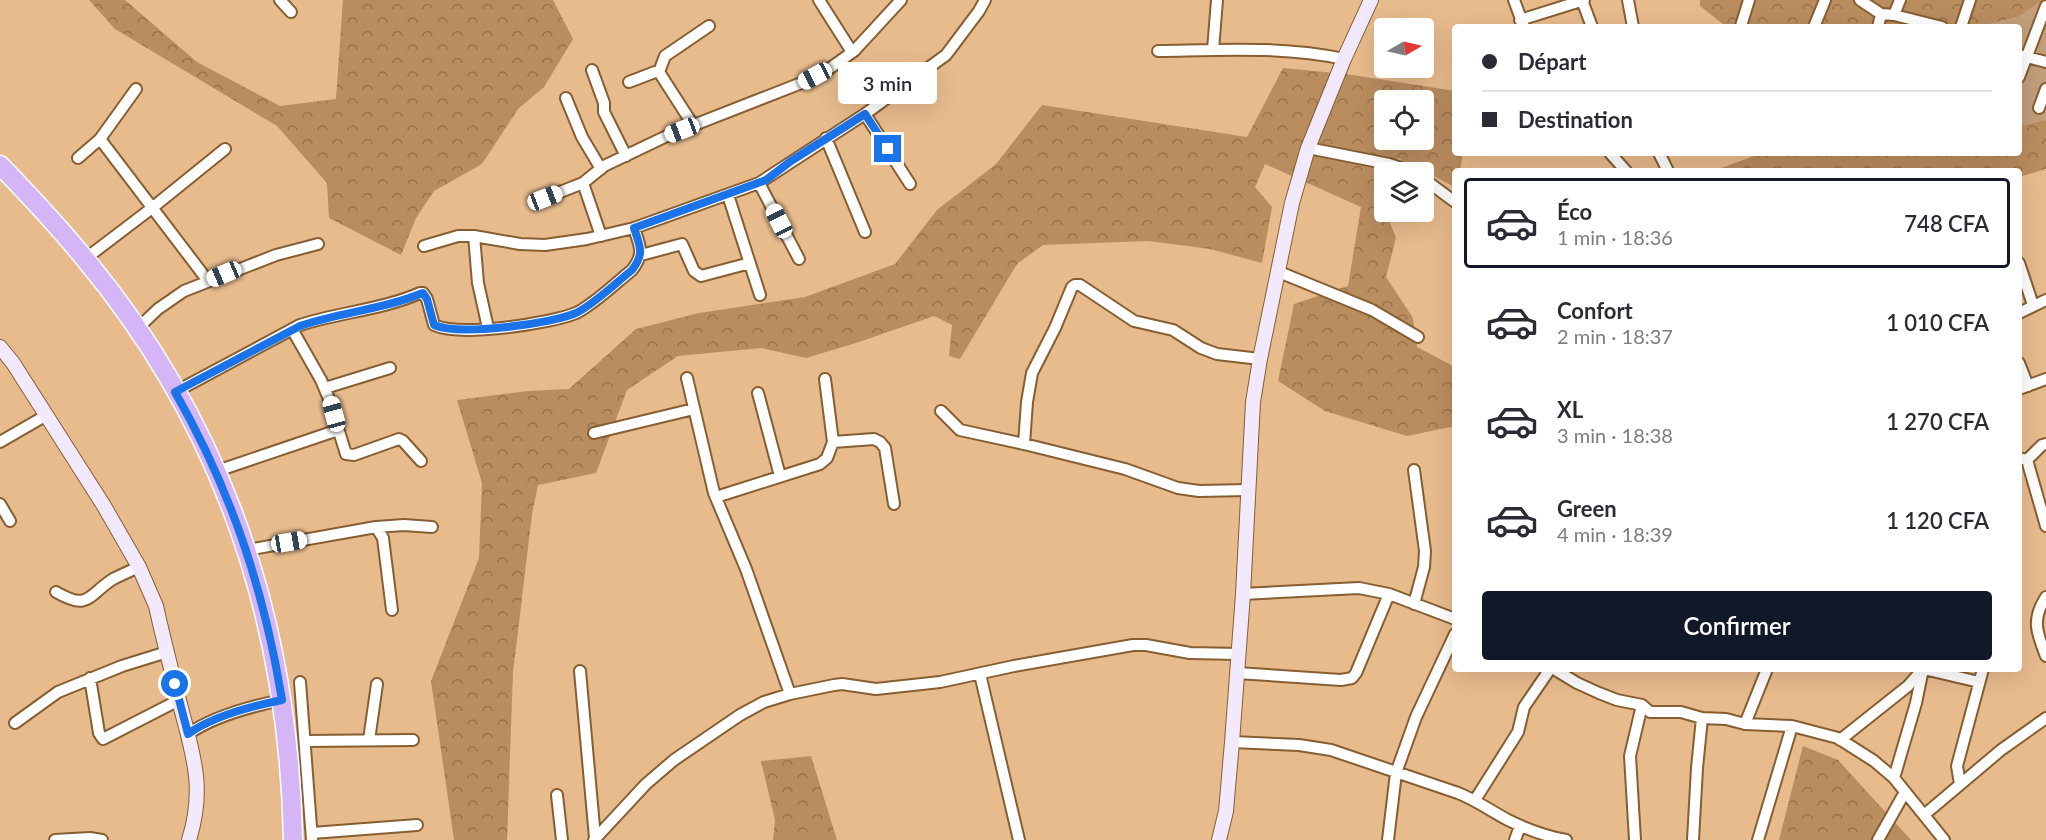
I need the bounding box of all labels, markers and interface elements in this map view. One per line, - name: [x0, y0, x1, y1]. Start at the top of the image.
- north arrow: [1374, 18, 1434, 78]
- map controls: [1374, 18, 1434, 222]
- text: Départ: [1518, 48, 1586, 75]
- car: [795, 60, 835, 92]
- callout: 3 min: [838, 62, 938, 104]
- text: 3 min: [863, 71, 912, 95]
- button: locate: [1374, 90, 1434, 150]
- text: Destination: [1518, 106, 1633, 133]
- car: [662, 115, 702, 145]
- route end: [874, 135, 901, 162]
- button: layers: [1374, 162, 1434, 222]
- car: [525, 183, 565, 213]
- icon: car: [1485, 196, 1539, 250]
- text: Éco: [1557, 198, 1592, 225]
- car: [763, 201, 795, 241]
- text: 748 CFA: [1904, 210, 1989, 237]
- text: 1 min · 18:36: [1557, 225, 1673, 249]
- car: [204, 259, 244, 289]
- icon: car: [1485, 295, 1539, 349]
- text: Confort: [1557, 297, 1633, 324]
- text: 1 010 CFA: [1886, 309, 1989, 336]
- text: 2 min · 18:37: [1557, 324, 1673, 348]
- car: [321, 394, 347, 434]
- icon: car: [1485, 394, 1539, 448]
- text: XL: [1557, 396, 1583, 423]
- text: 1 270 CFA: [1886, 408, 1989, 435]
- text: 3 min · 18:38: [1557, 423, 1673, 447]
- icon: car: [1485, 493, 1539, 547]
- text: Green: [1557, 495, 1617, 522]
- text: 1 120 CFA: [1886, 507, 1989, 534]
- text: 4 min · 18:39: [1557, 522, 1673, 546]
- car: [270, 530, 308, 554]
- button: Confirmer: [1482, 591, 1992, 660]
- route start: [161, 670, 188, 697]

